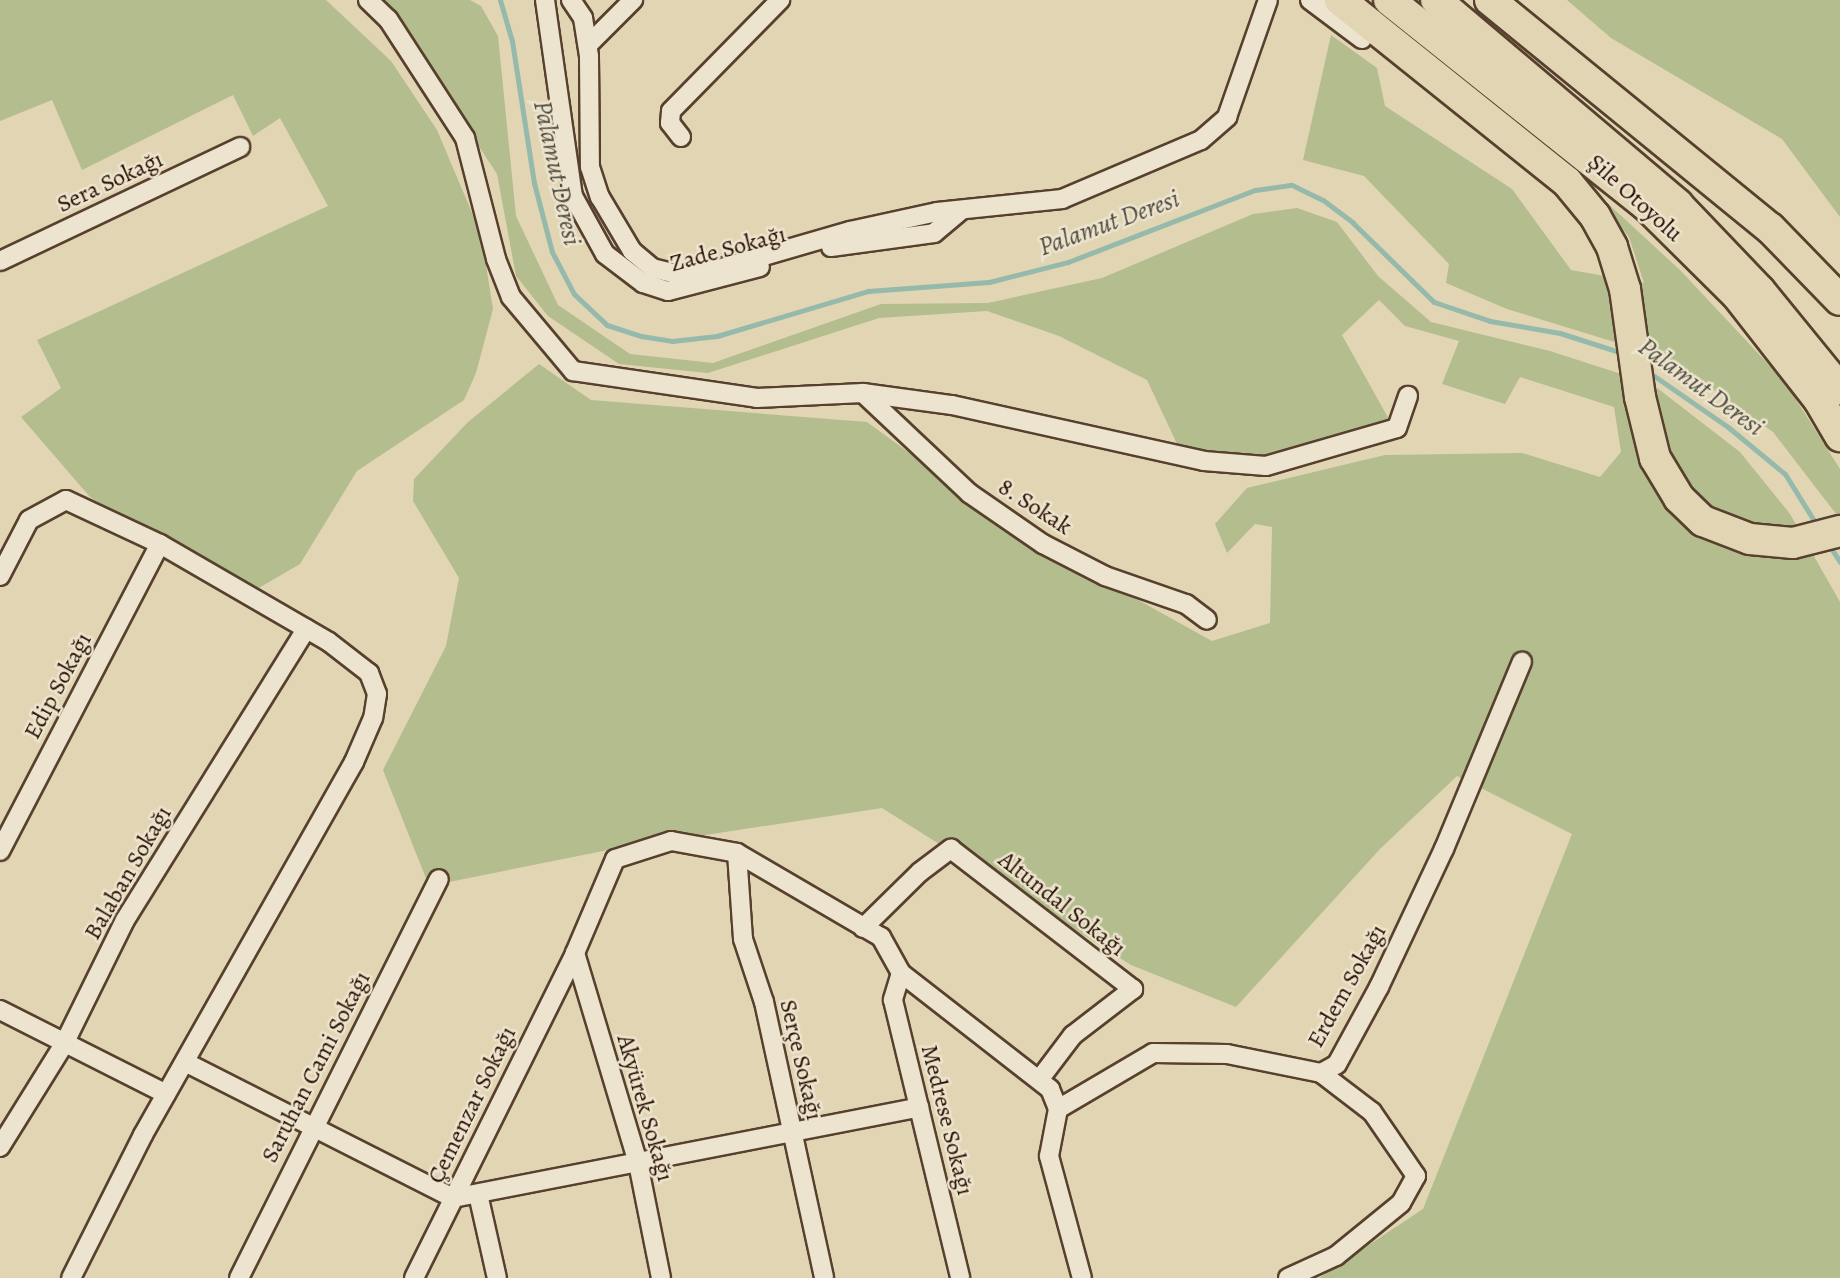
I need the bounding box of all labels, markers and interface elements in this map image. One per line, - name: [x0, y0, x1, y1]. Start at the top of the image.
- water label: Palamut Deresi: [526, 98, 588, 248]
- street label: Sera Sokağı: [52, 145, 168, 219]
- street label: Şile Otoyolu: [1582, 148, 1688, 248]
- water label: Palamut Deresi: [1034, 183, 1184, 263]
- street label: Zade Sokağı: [667, 220, 789, 278]
- water label: Palamut Deresi: [1632, 331, 1770, 443]
- street label: 8. Sokak: [993, 472, 1077, 542]
- street label: Edip Sokağı: [18, 628, 98, 744]
- street label: Balaban Sokağı: [78, 801, 178, 945]
- street label: Altundal Sokağı: [993, 845, 1131, 963]
- street label: Erdem Sokağı: [1301, 919, 1393, 1053]
- street label: Saruhan Cami Sokağı: [255, 967, 377, 1167]
- street label: Serçe Sokağı: [773, 997, 829, 1123]
- street label: Çemenzar Sokağı: [422, 1022, 522, 1188]
- street label: Akyürek Sokağı: [610, 1031, 680, 1185]
- street label: Medrese Sokağı: [914, 1042, 980, 1198]

